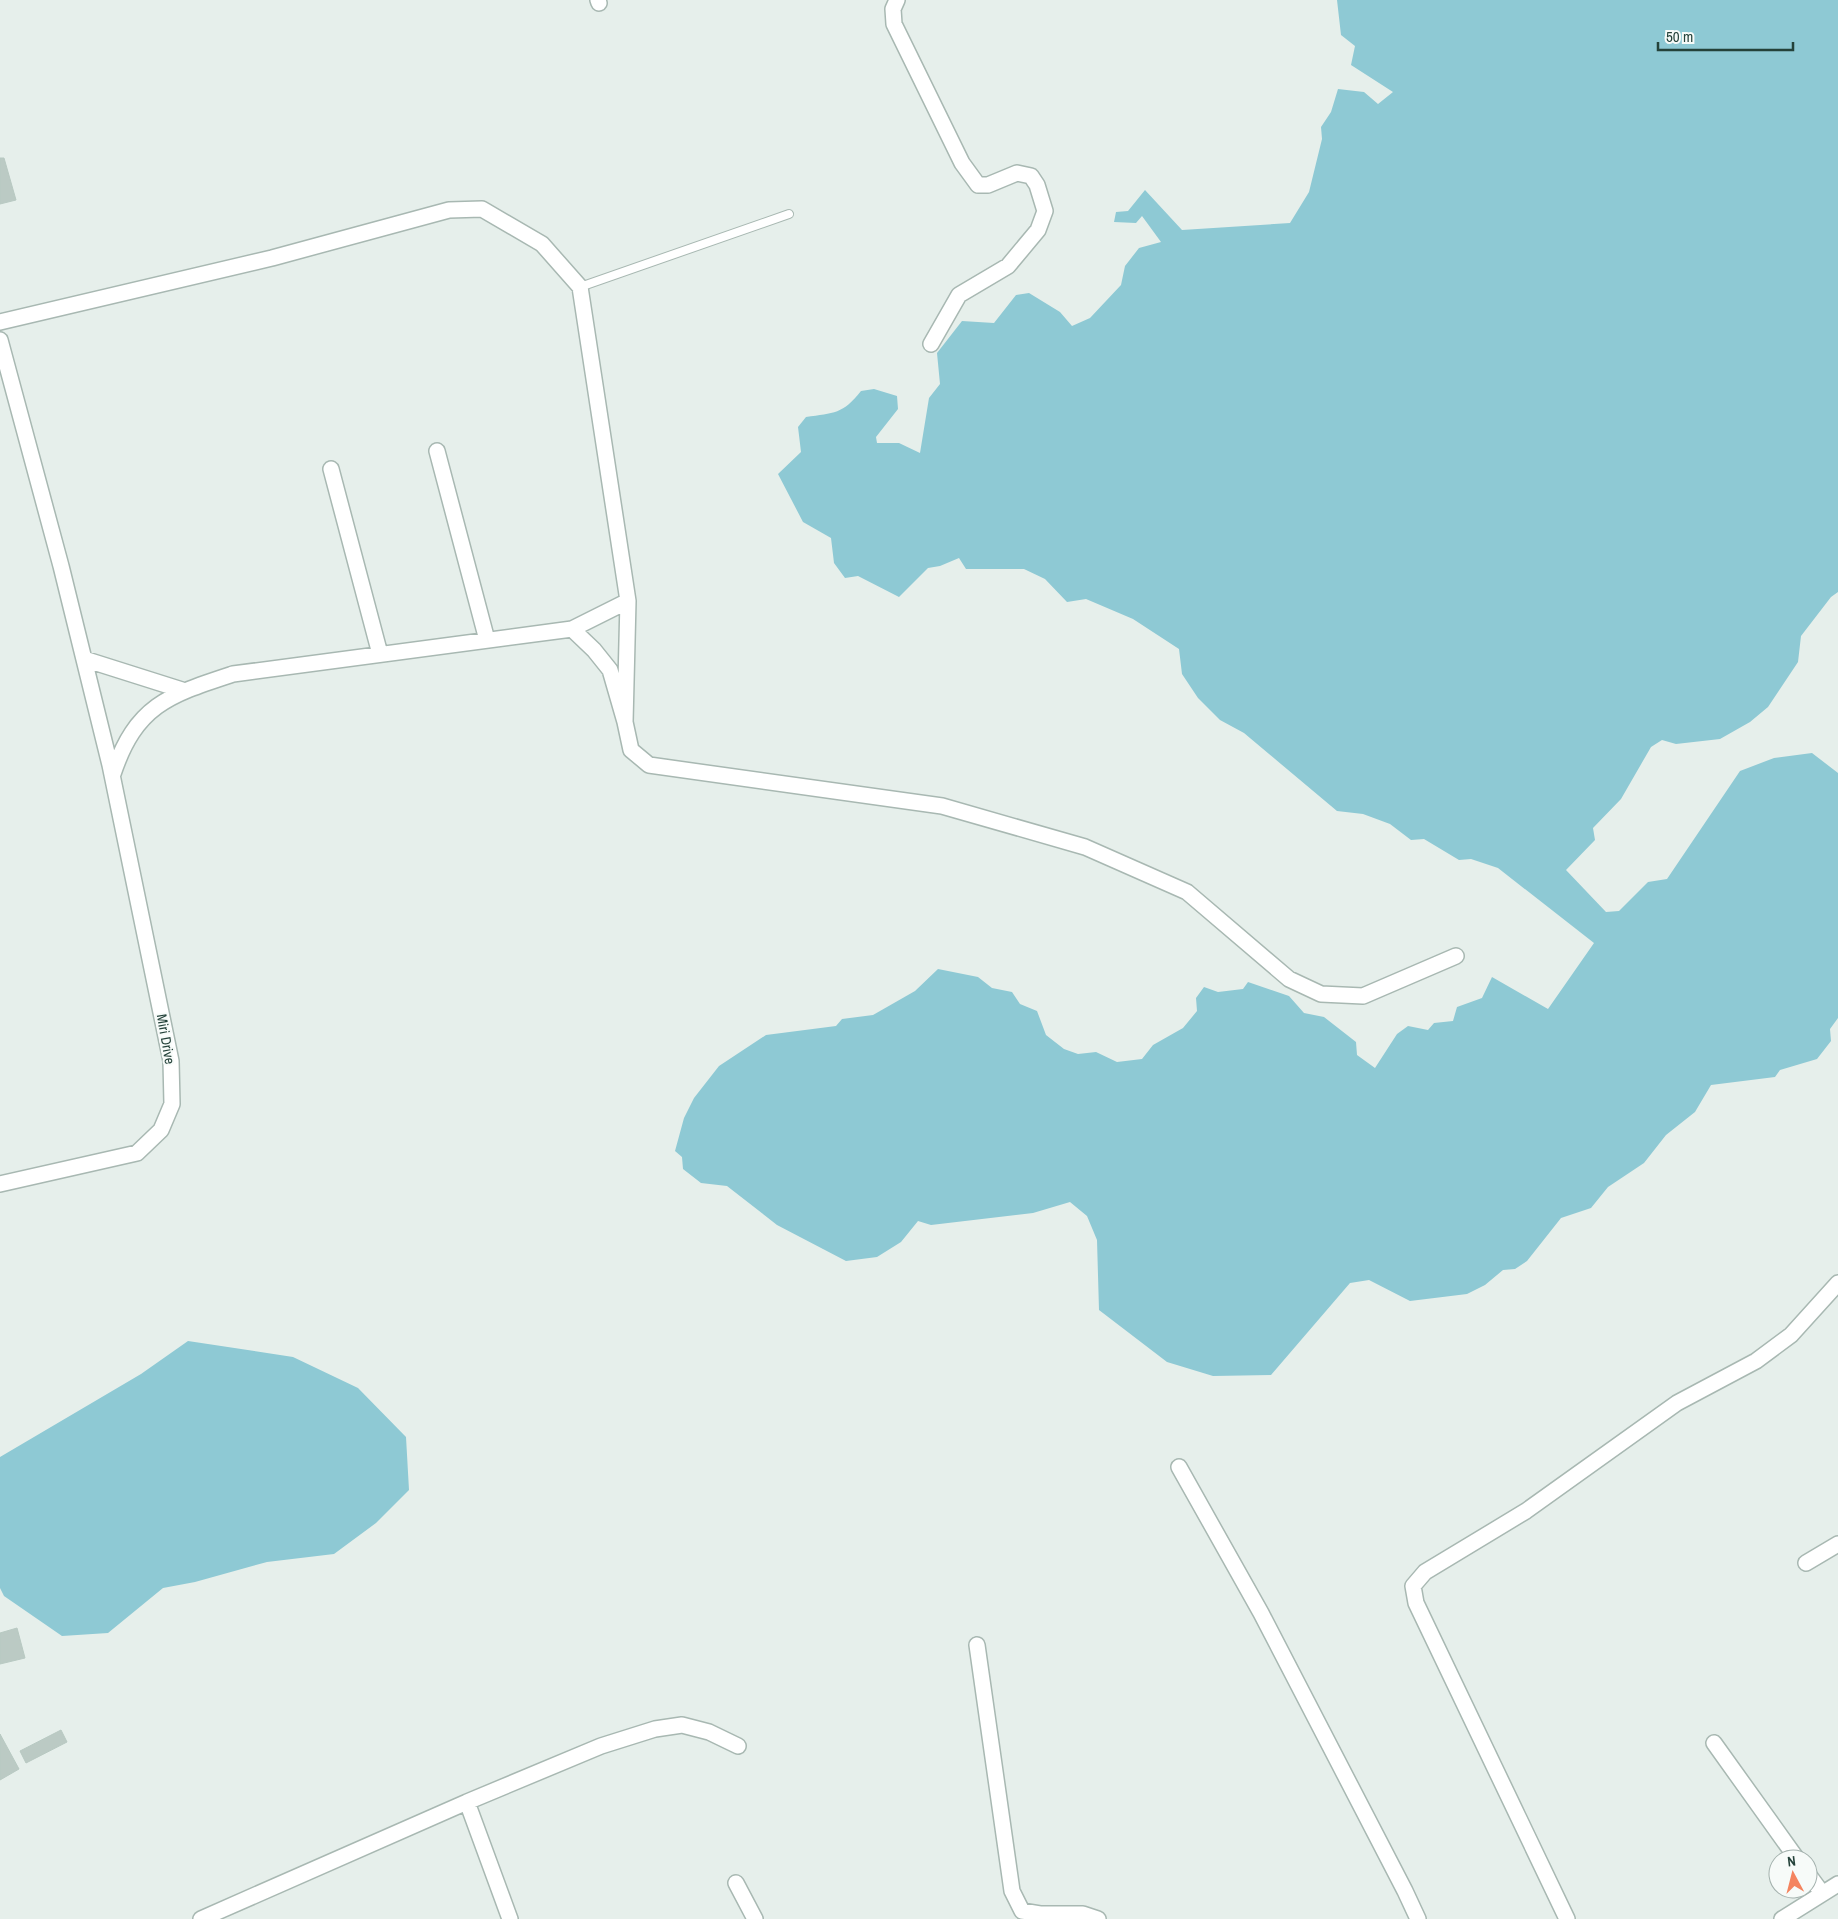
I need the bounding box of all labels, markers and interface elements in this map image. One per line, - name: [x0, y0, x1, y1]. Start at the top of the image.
- scale bar: [1658, 20, 1793, 52]
- text: 50 m: [1666, 26, 1693, 47]
- street label: Miri Drive: [153, 1013, 179, 1065]
- north arrow: [1768, 1849, 1818, 1899]
- text: N: [1786, 1852, 1797, 1871]

